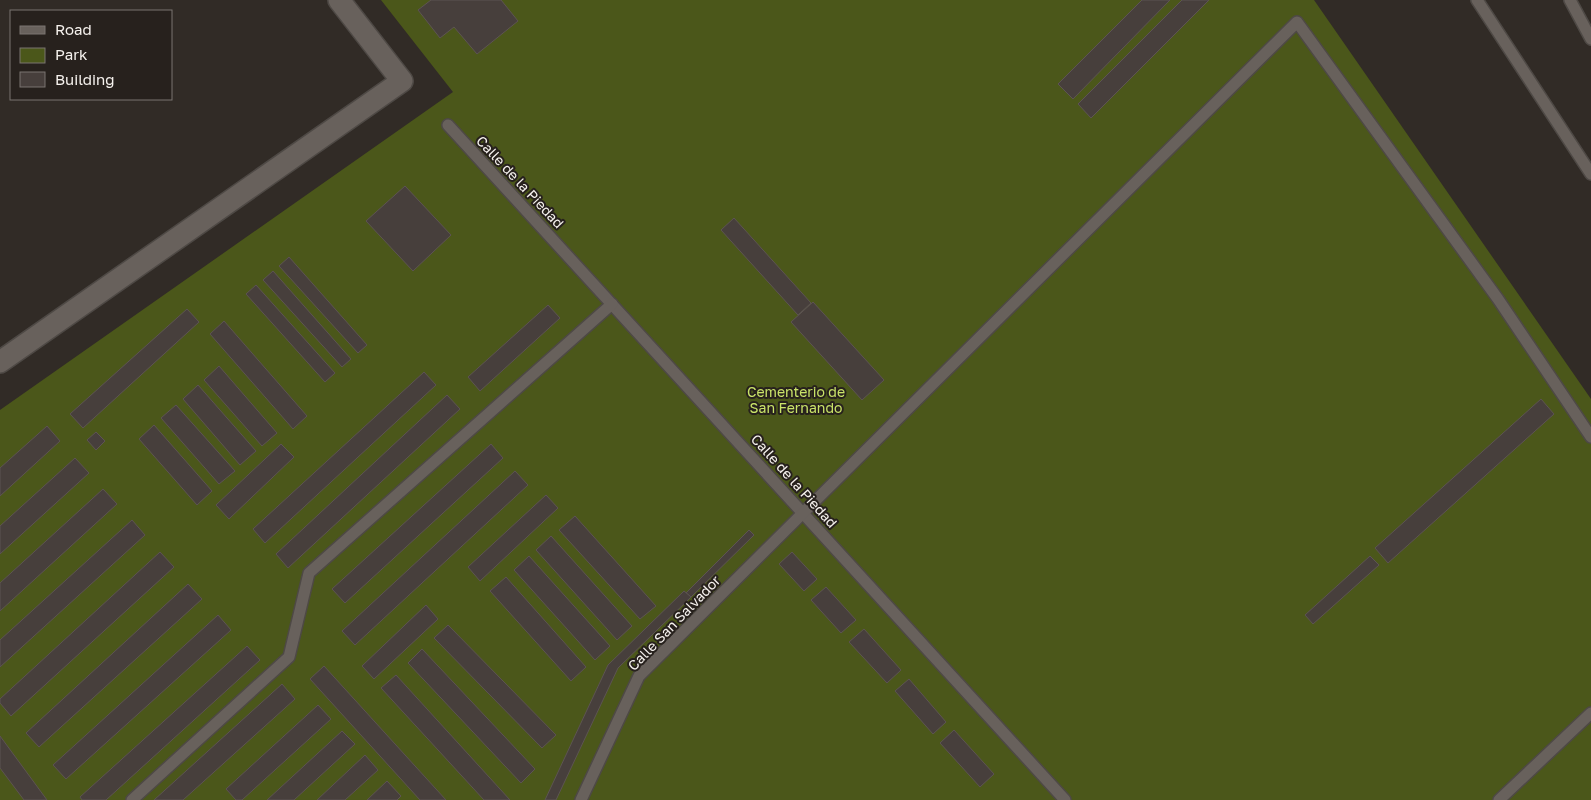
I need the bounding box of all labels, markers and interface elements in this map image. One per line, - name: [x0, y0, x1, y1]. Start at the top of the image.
- legend: [10, 10, 172, 100]
- text: Road: [55, 20, 92, 38]
- text: Park: [55, 45, 88, 63]
- text: Building: [55, 70, 115, 88]
- street label: Calle de la Piedad: [473, 132, 568, 231]
- park label: Cementerio de San Fernando: [747, 383, 845, 416]
- street label: Calle de la Piedad: [748, 430, 841, 531]
- street label: Calle San Salvador: [624, 571, 724, 674]

